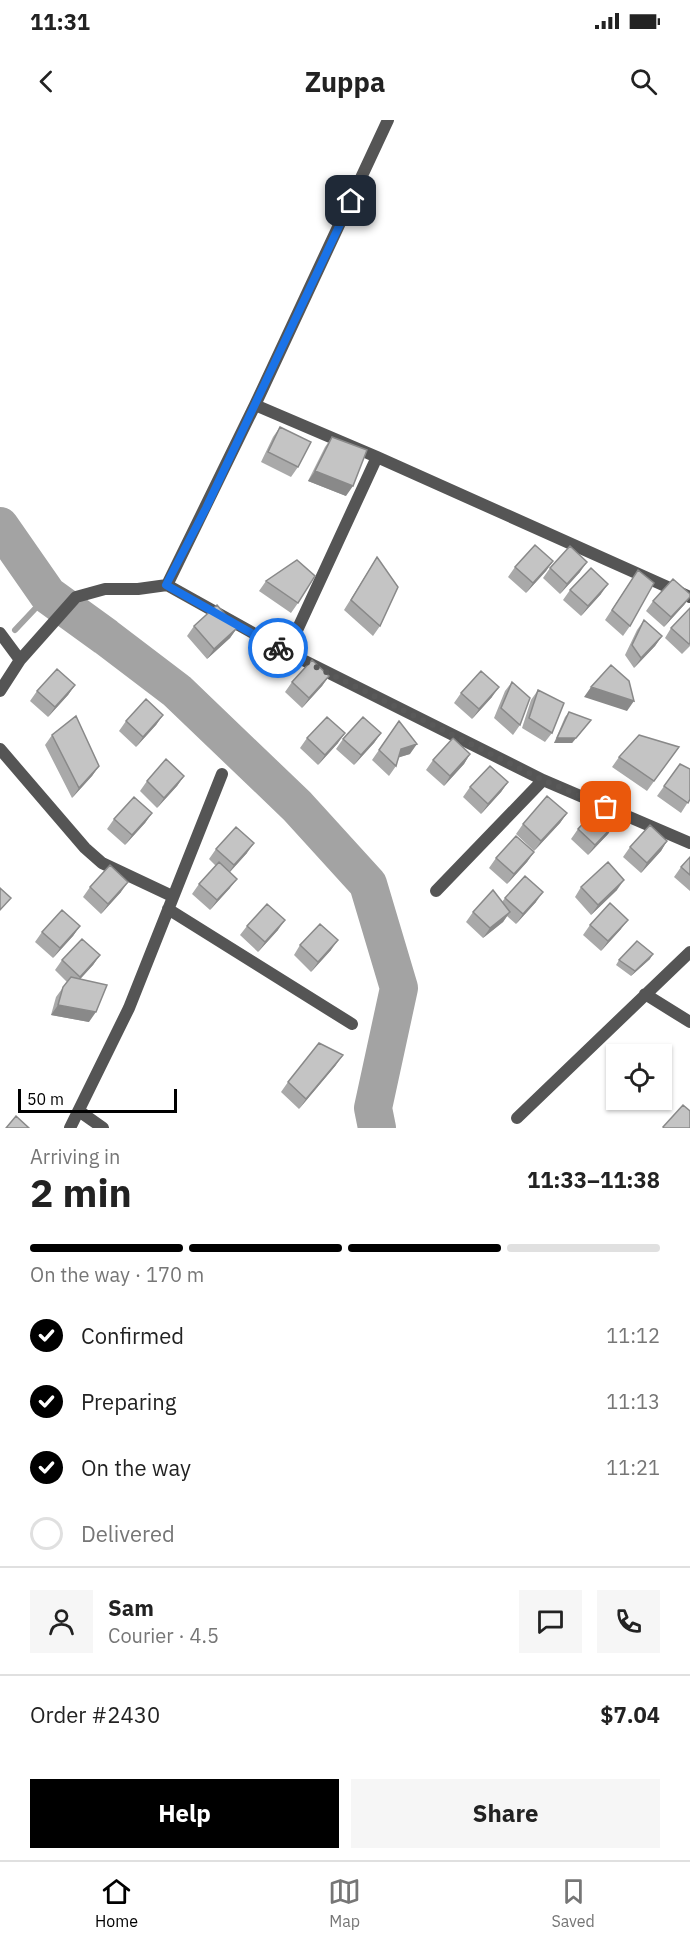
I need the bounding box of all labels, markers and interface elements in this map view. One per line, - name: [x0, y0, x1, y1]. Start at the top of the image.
- text: 11:31: [30, 7, 90, 36]
- text: Zuppa: [305, 64, 385, 99]
- icon: back: [30, 65, 63, 98]
- icon: search: [627, 65, 660, 98]
- pin: [325, 175, 376, 226]
- icon: home: [334, 184, 367, 217]
- courier: [248, 618, 308, 678]
- icon: bike: [262, 632, 295, 665]
- pin: [580, 781, 631, 832]
- icon: bag: [589, 790, 622, 823]
- map controls: [606, 1044, 672, 1110]
- button: locate: [606, 1044, 672, 1110]
- scale bar: [18, 1086, 177, 1114]
- text: 50 m: [27, 1089, 64, 1109]
- text: Arriving in: [30, 1143, 120, 1170]
- text: 11:33–11:38: [527, 1165, 660, 1194]
- text: 2 min: [30, 1167, 132, 1218]
- text: On the way · 170 m: [30, 1261, 204, 1288]
- icon: check: [30, 1319, 63, 1352]
- text: Confirmed: [81, 1321, 184, 1350]
- text: 11:12: [606, 1322, 660, 1349]
- icon: check: [30, 1385, 63, 1418]
- text: Preparing: [81, 1387, 176, 1416]
- text: 11:13: [606, 1388, 660, 1415]
- icon: check: [30, 1451, 63, 1484]
- text: On the way: [81, 1453, 191, 1482]
- text: 11:21: [606, 1454, 660, 1481]
- text: Delivered: [81, 1519, 175, 1548]
- button: person: [30, 1590, 93, 1653]
- button: chat: [519, 1590, 582, 1653]
- button: phone: [597, 1590, 660, 1653]
- text: Sam: [108, 1593, 154, 1622]
- text: Courier · 4.5: [108, 1622, 219, 1649]
- text: Order #2430: [30, 1700, 160, 1729]
- text: $7.04: [600, 1700, 660, 1729]
- button: Help: [30, 1779, 339, 1848]
- button: Share: [351, 1779, 660, 1848]
- tab: Home: [95, 1875, 138, 1931]
- tab: Map: [328, 1875, 361, 1931]
- tab: Saved: [551, 1875, 595, 1931]

